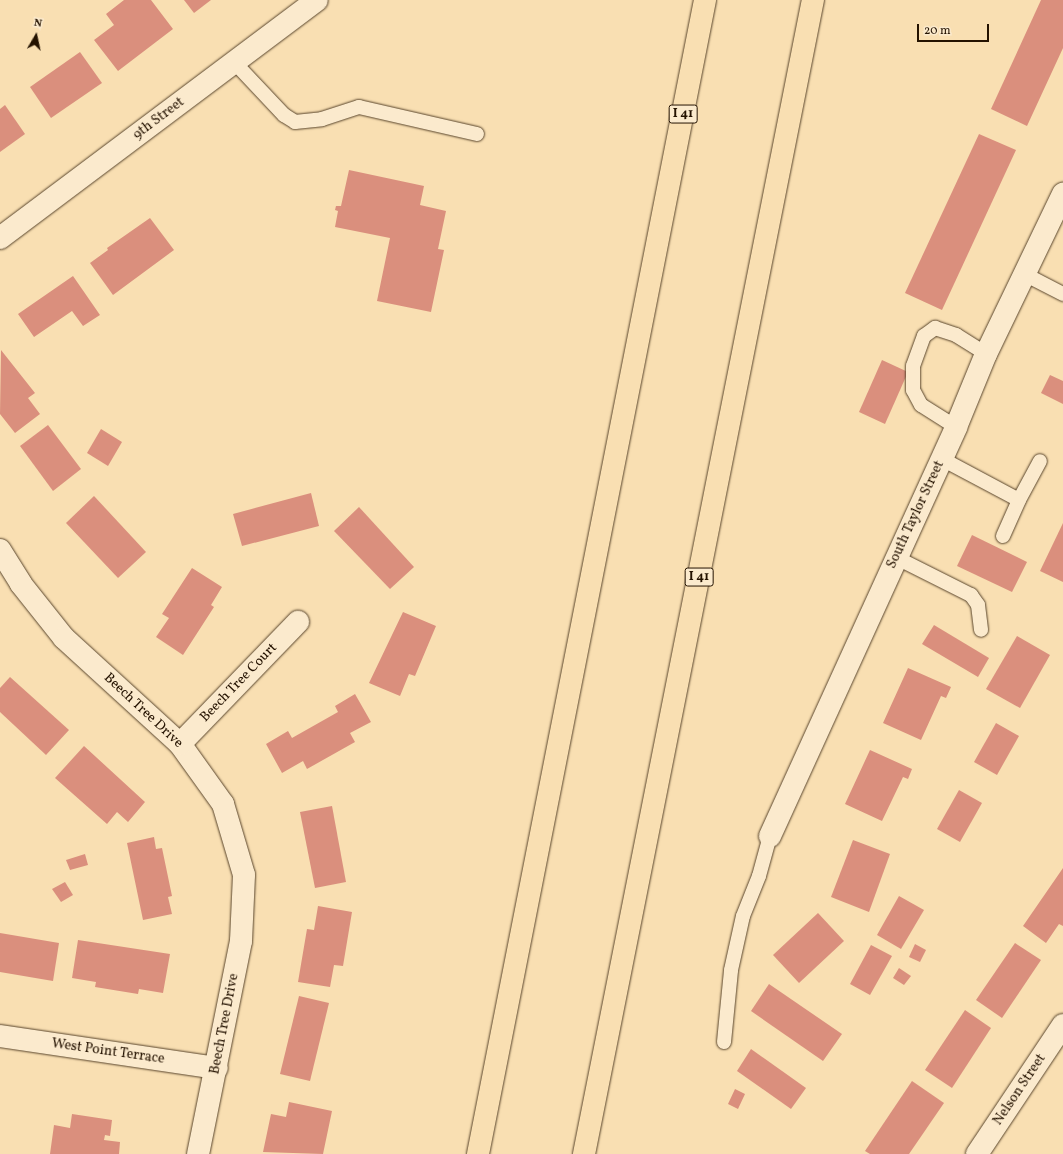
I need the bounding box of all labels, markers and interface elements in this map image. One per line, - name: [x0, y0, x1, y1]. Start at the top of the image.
- north arrow: [16, 16, 56, 56]
- text: N: [33, 16, 43, 32]
- scale bar: [919, 16, 991, 42]
- text: 20 m: [924, 23, 951, 39]
- street label: 9th Street: [130, 94, 188, 144]
- road number: I 41: [668, 103, 698, 125]
- street label: South Taylor Street: [884, 458, 948, 572]
- road number: I 41: [684, 566, 714, 588]
- street label: Beech Tree Court: [197, 640, 281, 726]
- street label: Beech Tree Drive: [100, 670, 186, 752]
- street label: Beech Tree Drive: [207, 972, 243, 1076]
- street label: West Point Terrace: [50, 1036, 166, 1068]
- street label: Nelson Street: [990, 1051, 1050, 1129]

